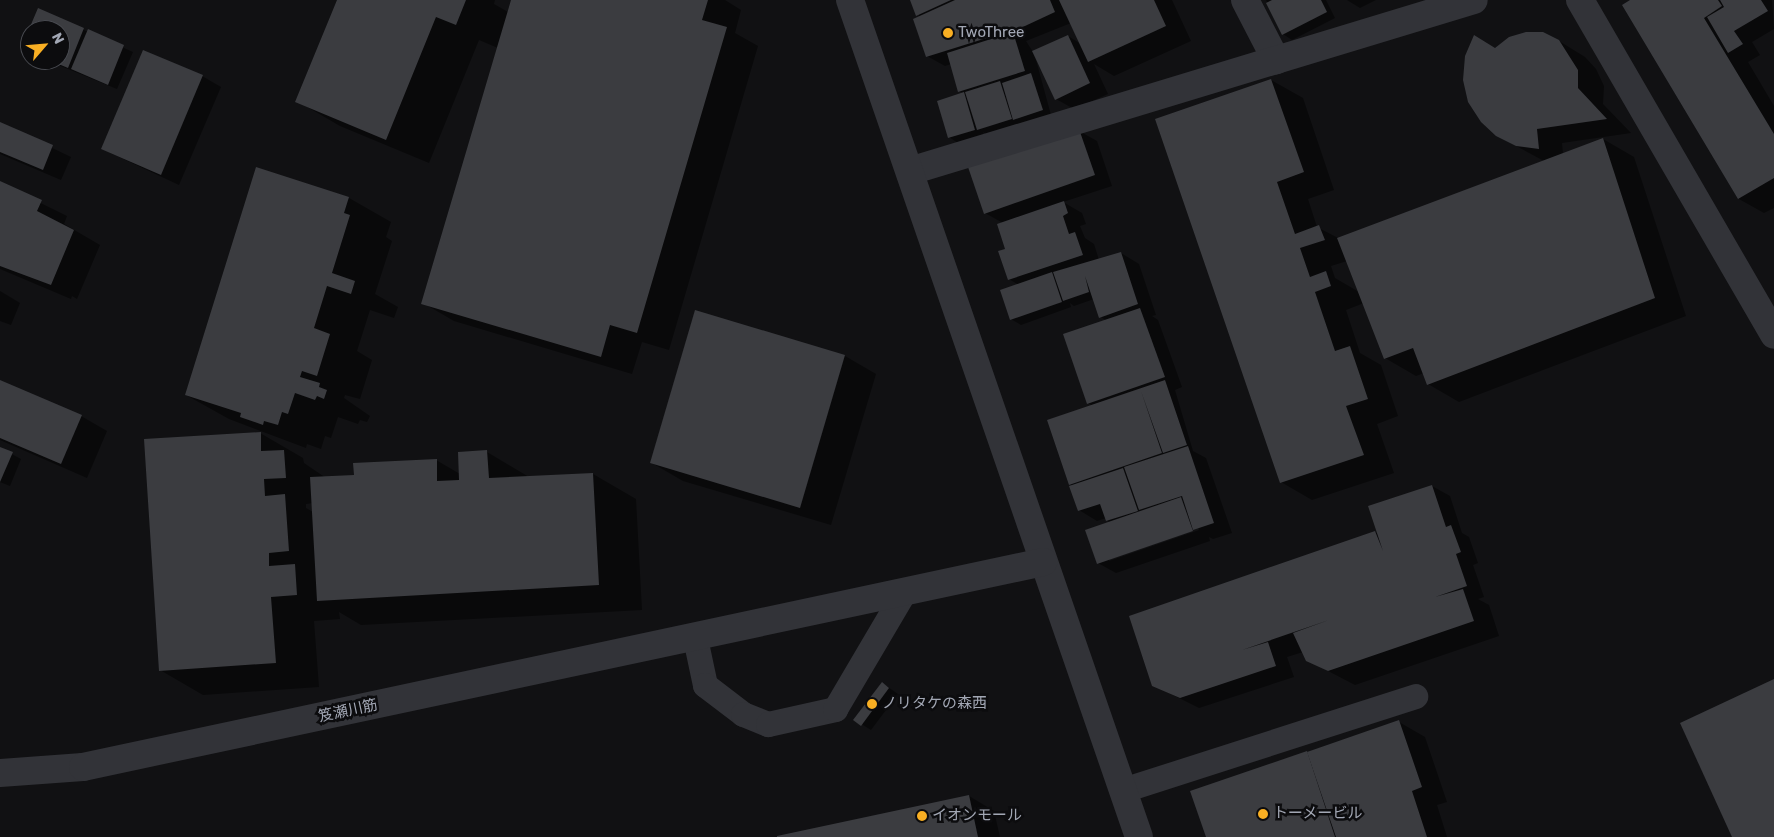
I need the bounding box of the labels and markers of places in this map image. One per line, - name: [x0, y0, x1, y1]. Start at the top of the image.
- place label: TwoThree: [958, 24, 1024, 42]
- marker: TwoThree: [942, 27, 954, 39]
- place label: ノリタケの森西: [882, 695, 987, 713]
- marker: ノリタケの森西: [866, 698, 878, 710]
- place label: トーメービル: [1273, 805, 1363, 823]
- place label: イオンモール: [932, 807, 1022, 825]
- marker: トーメービル: [1257, 808, 1269, 820]
- marker: イオンモール: [916, 810, 928, 822]

